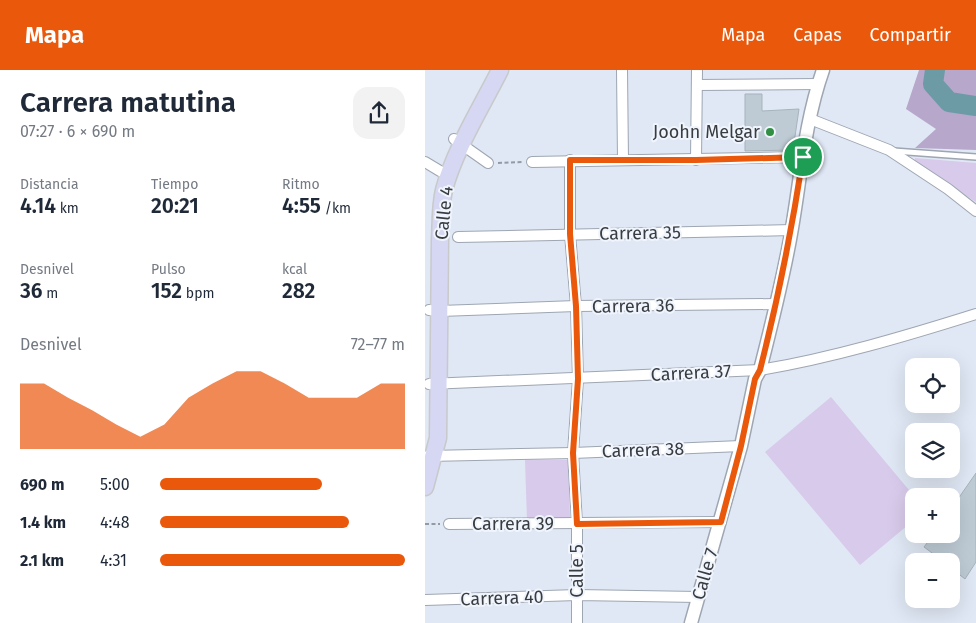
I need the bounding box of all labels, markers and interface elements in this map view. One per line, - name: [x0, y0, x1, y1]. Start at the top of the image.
- text: Mapa: [25, 21, 84, 49]
- text: Mapa: [721, 24, 765, 46]
- text: Capas: [793, 24, 842, 46]
- text: Compartir: [870, 24, 951, 46]
- text: Carrera matutina: [20, 86, 236, 119]
- button: share: [353, 87, 405, 139]
- place label: Joohn Melgar: [653, 121, 760, 143]
- text: 07:27 · 6 × 690 m: [20, 122, 135, 141]
- marker: Joohn Melgar: [764, 126, 776, 138]
- pin: [782, 136, 824, 178]
- icon: arrive: [789, 143, 817, 171]
- text: Distancia: [20, 176, 79, 193]
- text: Tiempo: [151, 176, 198, 193]
- text: Ritmo: [282, 176, 320, 193]
- street label: Calle 4: [430, 185, 458, 241]
- text: 4.14: [20, 193, 56, 219]
- text: 20:21: [151, 193, 199, 219]
- text: 4:55: [282, 193, 321, 219]
- text: km: [56, 200, 79, 217]
- text: /km: [321, 200, 351, 217]
- street label: Carrera 35: [599, 221, 681, 245]
- text: Desnivel: [20, 261, 74, 278]
- text: Pulso: [151, 261, 186, 278]
- text: kcal: [282, 261, 307, 278]
- text: 36: [20, 278, 43, 304]
- text: 152: [151, 278, 182, 304]
- text: 282: [282, 278, 315, 304]
- text: m: [43, 285, 58, 302]
- text: bpm: [182, 285, 214, 302]
- street label: Carrera 36: [592, 294, 674, 318]
- text: Desnivel: [20, 335, 82, 354]
- text: 72–77 m: [351, 335, 405, 354]
- map controls: [905, 358, 960, 608]
- button: locate: [905, 358, 960, 413]
- street label: Carrera 37: [650, 360, 732, 386]
- button: layers: [905, 423, 960, 478]
- street label: Carrera 38: [601, 438, 685, 462]
- text: 690 m: [20, 475, 64, 494]
- text: 5:00: [100, 475, 130, 494]
- button: +: [905, 488, 960, 543]
- text: 1.4 km: [20, 513, 66, 532]
- text: 4:48: [100, 513, 130, 532]
- street label: Carrera 39: [472, 513, 554, 535]
- street label: Calle 5: [566, 544, 588, 598]
- street label: Calle 7: [687, 546, 723, 602]
- text: 2.1 km: [20, 551, 64, 570]
- text: 4:31: [100, 551, 127, 570]
- button: −: [905, 553, 960, 608]
- street label: Carrera 40: [460, 586, 544, 610]

